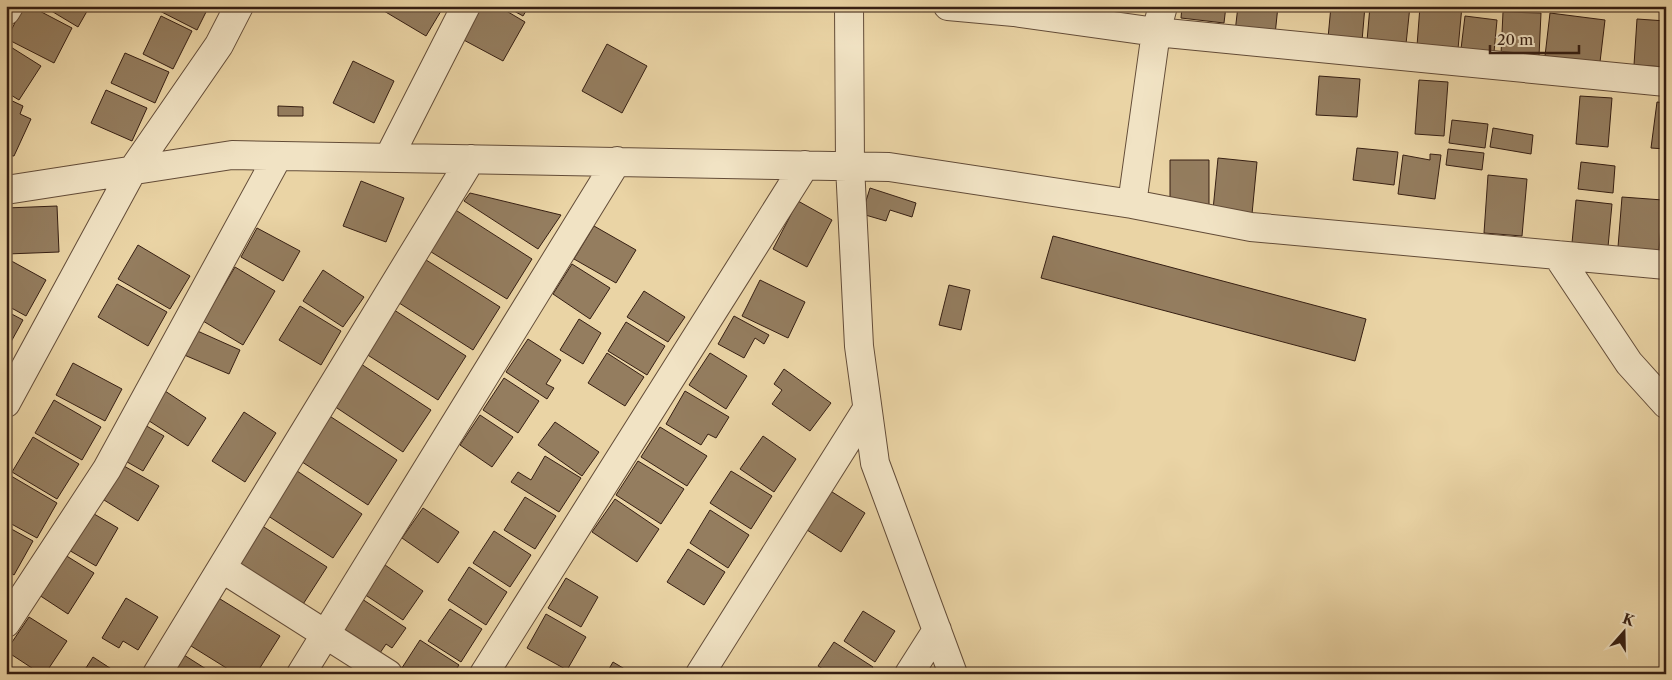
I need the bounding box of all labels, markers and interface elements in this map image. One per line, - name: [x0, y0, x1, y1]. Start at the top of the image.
- scale bar: [1490, 22, 1578, 54]
- text: 20 m: [1497, 30, 1533, 49]
- north arrow: [1600, 608, 1650, 658]
- text: K: [1620, 609, 1638, 630]

